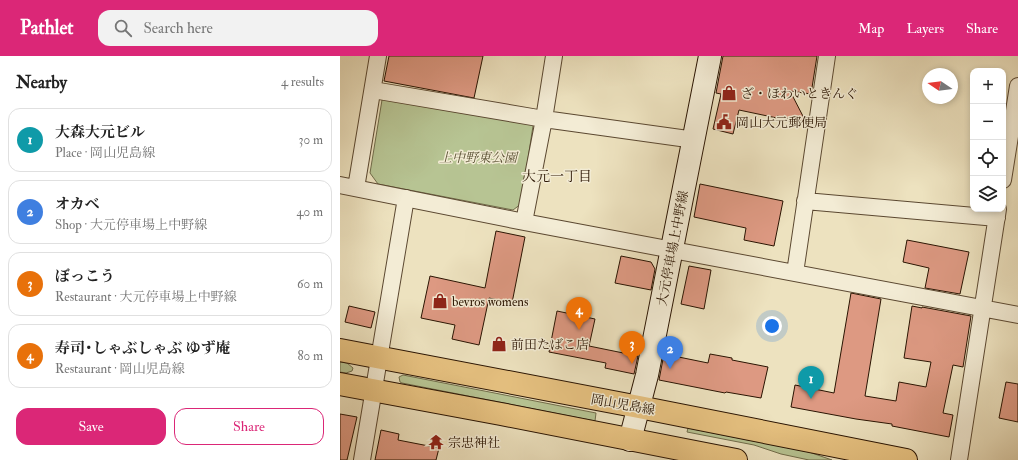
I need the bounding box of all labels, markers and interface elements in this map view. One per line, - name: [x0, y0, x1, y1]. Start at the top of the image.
- search box: [98, 10, 378, 46]
- text: Pathlet: [20, 16, 74, 40]
- icon: search: [112, 17, 134, 39]
- text: Search here: [144, 19, 213, 38]
- text: Map: [858, 20, 884, 37]
- text: Layers: [906, 20, 944, 37]
- text: Share: [966, 20, 998, 37]
- north arrow: [922, 68, 958, 104]
- map controls: [970, 68, 1006, 212]
- button: +: [970, 68, 1006, 104]
- text: Nearby: [16, 72, 67, 93]
- text: 4 results: [281, 74, 324, 90]
- shop icon: ざ・ほわいときんぐ: [720, 84, 738, 102]
- place label: ざ・ほわいときんぐ: [741, 86, 858, 102]
- button: −: [970, 104, 1006, 140]
- public building icon: 岡山大元郵便局: [715, 113, 733, 131]
- place label: 岡山大元郵便局: [736, 115, 827, 131]
- text: 大森大元ビル: [55, 123, 145, 142]
- text: 1: [28, 132, 32, 148]
- text: 30 m: [299, 132, 323, 148]
- button: locate: [970, 140, 1006, 176]
- text: Place · 岡山児島線: [55, 145, 155, 161]
- park label: 上中野東公園: [439, 150, 519, 166]
- district label: 大元一丁目: [522, 168, 592, 185]
- button: layers: [970, 176, 1006, 212]
- street label: 大元停車場上中野線: [654, 189, 692, 307]
- text: オカベ: [55, 195, 100, 214]
- text: 2: [27, 204, 33, 220]
- text: 40 m: [297, 204, 323, 220]
- text: Shop · 大元停車場上中野線: [55, 217, 207, 233]
- text: ぼっこう: [55, 267, 115, 286]
- text: 3: [28, 276, 33, 292]
- text: 60 m: [297, 276, 323, 292]
- text: Restaurant · 大元停車場上中野線: [55, 289, 236, 305]
- shop icon: bevros womens: [431, 292, 449, 310]
- place label: bevros womens: [452, 294, 529, 310]
- pin: 4: [566, 297, 592, 330]
- your location: [762, 316, 782, 336]
- pin: 3: [619, 331, 645, 364]
- shop icon: 前田たばこ店: [490, 335, 508, 353]
- pin: 2: [657, 336, 683, 369]
- place label: 前田たばこ店: [511, 337, 589, 353]
- text: 寿司･しゃぶしゃぶ ゆず庵: [55, 339, 231, 358]
- text: 4: [26, 348, 34, 364]
- text: 80 m: [297, 348, 323, 364]
- text: Restaurant · 岡山児島線: [55, 361, 184, 377]
- pin: 1: [798, 366, 824, 399]
- street label: 岡山児島線: [589, 391, 656, 419]
- button: Save: [16, 408, 166, 445]
- button: Share: [174, 408, 324, 445]
- temple icon: 宗忠神社: [427, 433, 445, 451]
- place label: 宗忠神社: [448, 435, 500, 451]

